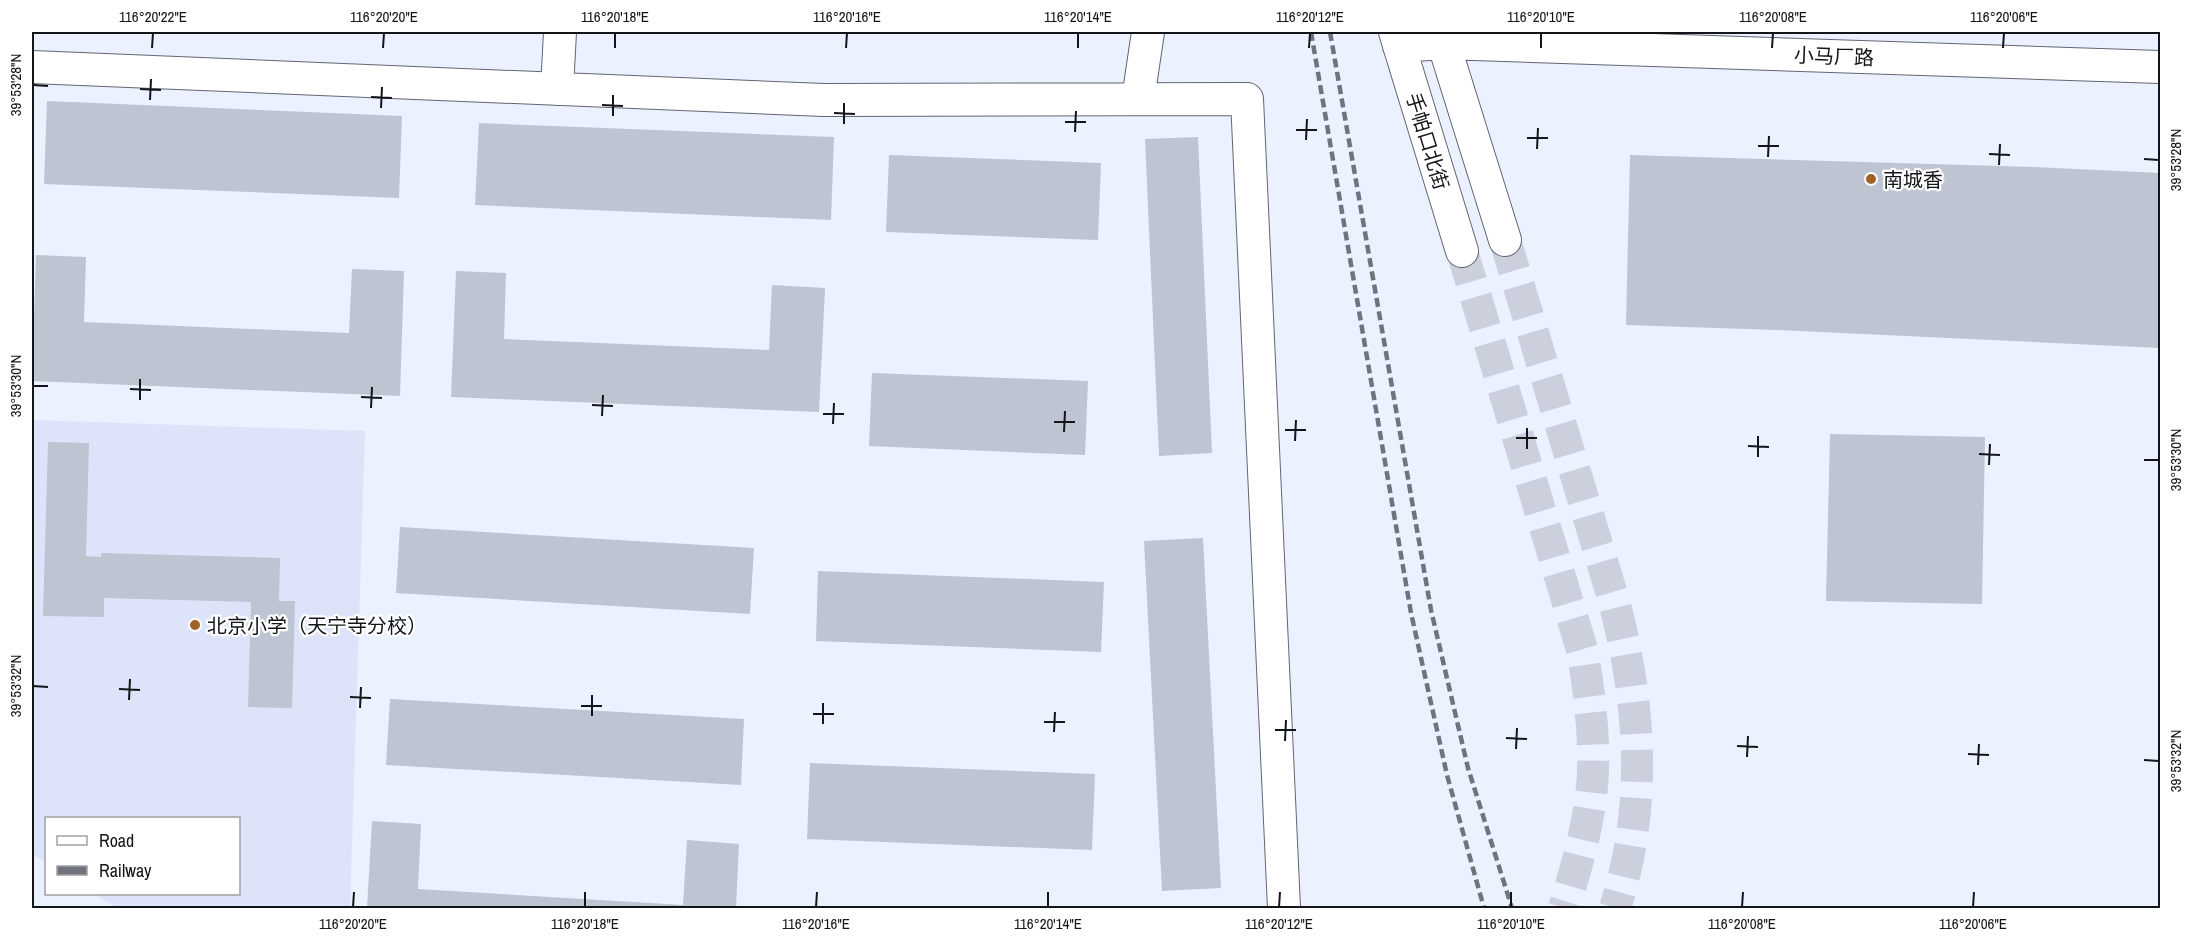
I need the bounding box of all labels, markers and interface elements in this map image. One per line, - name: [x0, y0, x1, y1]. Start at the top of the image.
- text: 116°20'22"E: [119, 6, 187, 27]
- text: 116°20'20"E: [350, 6, 418, 27]
- text: 116°20'18"E: [581, 6, 649, 27]
- text: 116°20'16"E: [813, 6, 881, 27]
- text: 116°20'14"E: [1044, 6, 1112, 27]
- text: 116°20'12"E: [1276, 6, 1344, 27]
- text: 116°20'10"E: [1507, 6, 1575, 27]
- text: 116°20'08"E: [1739, 6, 1807, 27]
- text: 116°20'06"E: [1970, 6, 2038, 27]
- street label: 小马厂路: [1794, 41, 1874, 71]
- text: 39°53'28"N: [5, 54, 26, 116]
- street label: 手帕口北街: [1400, 89, 1456, 193]
- text: 39°53'28"N: [2165, 129, 2186, 191]
- place label: 南城香: [1883, 166, 1943, 193]
- marker: 南城香: [1864, 172, 1878, 186]
- text: 39°53'30"N: [5, 355, 26, 417]
- text: 39°53'30"N: [2165, 429, 2186, 491]
- place label: 北京小学（天宁寺分校）: [207, 612, 427, 639]
- marker: 北京小学（天宁寺分校）: [188, 618, 202, 632]
- text: 39°53'32"N: [5, 655, 26, 717]
- text: 39°53'32"N: [2165, 730, 2186, 792]
- legend: [45, 817, 240, 895]
- text: Road: [99, 828, 134, 853]
- text: Railway: [99, 858, 152, 883]
- text: 116°20'20"E: [319, 913, 387, 934]
- text: 116°20'18"E: [551, 913, 619, 934]
- text: 116°20'16"E: [782, 913, 850, 934]
- text: 116°20'14"E: [1014, 913, 1082, 934]
- text: 116°20'12"E: [1245, 913, 1313, 934]
- text: 116°20'10"E: [1477, 913, 1545, 934]
- text: 116°20'08"E: [1708, 913, 1776, 934]
- text: 116°20'06"E: [1939, 913, 2007, 934]

